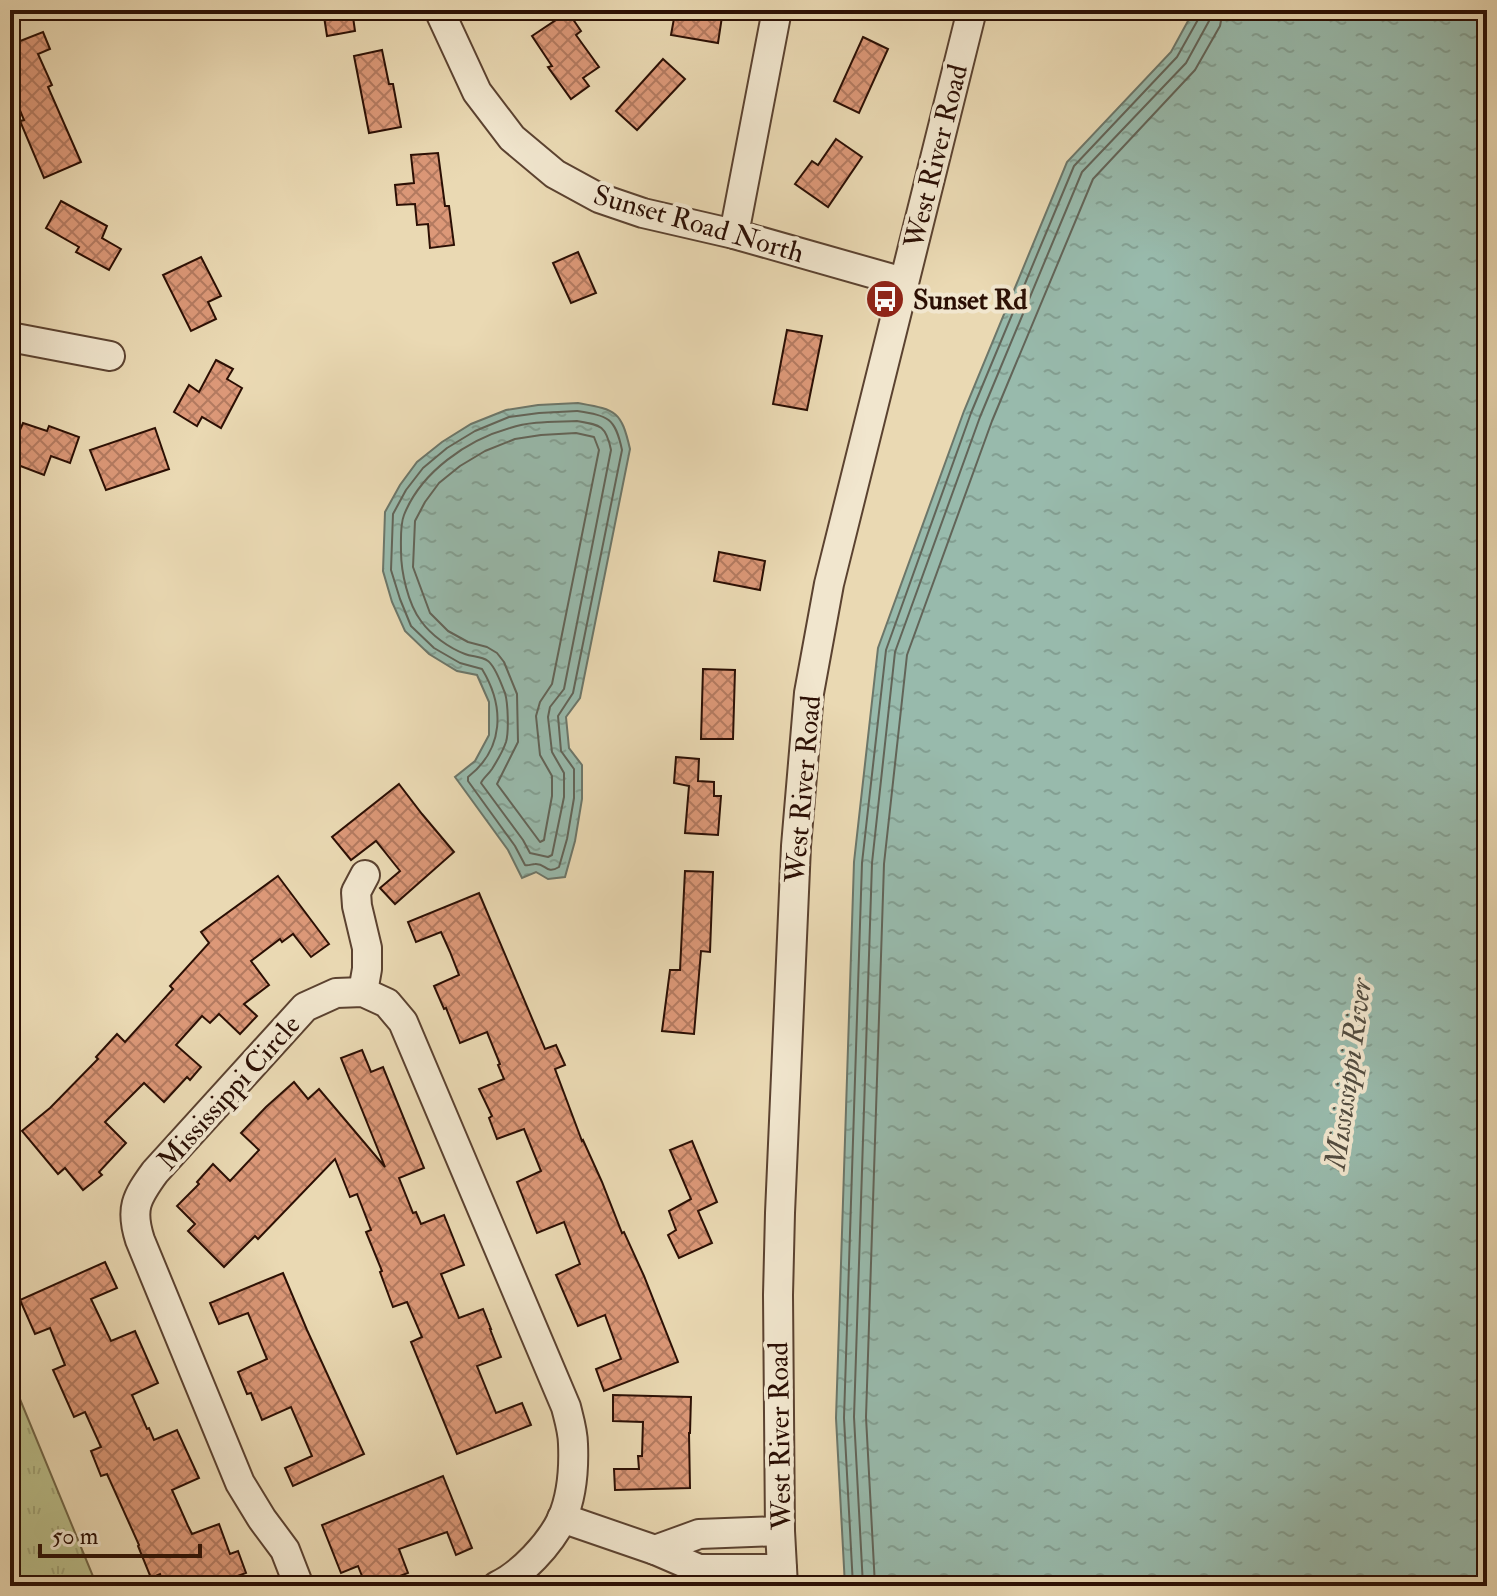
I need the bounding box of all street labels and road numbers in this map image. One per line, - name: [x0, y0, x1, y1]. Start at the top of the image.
- street label: West River Road: [896, 61, 976, 253]
- street label: Sunset Road North: [589, 178, 808, 271]
- street label: West River Road: [778, 694, 829, 885]
- street label: Mississippi Circle: [150, 1008, 308, 1178]
- street label: West River Road: [761, 1341, 800, 1531]

